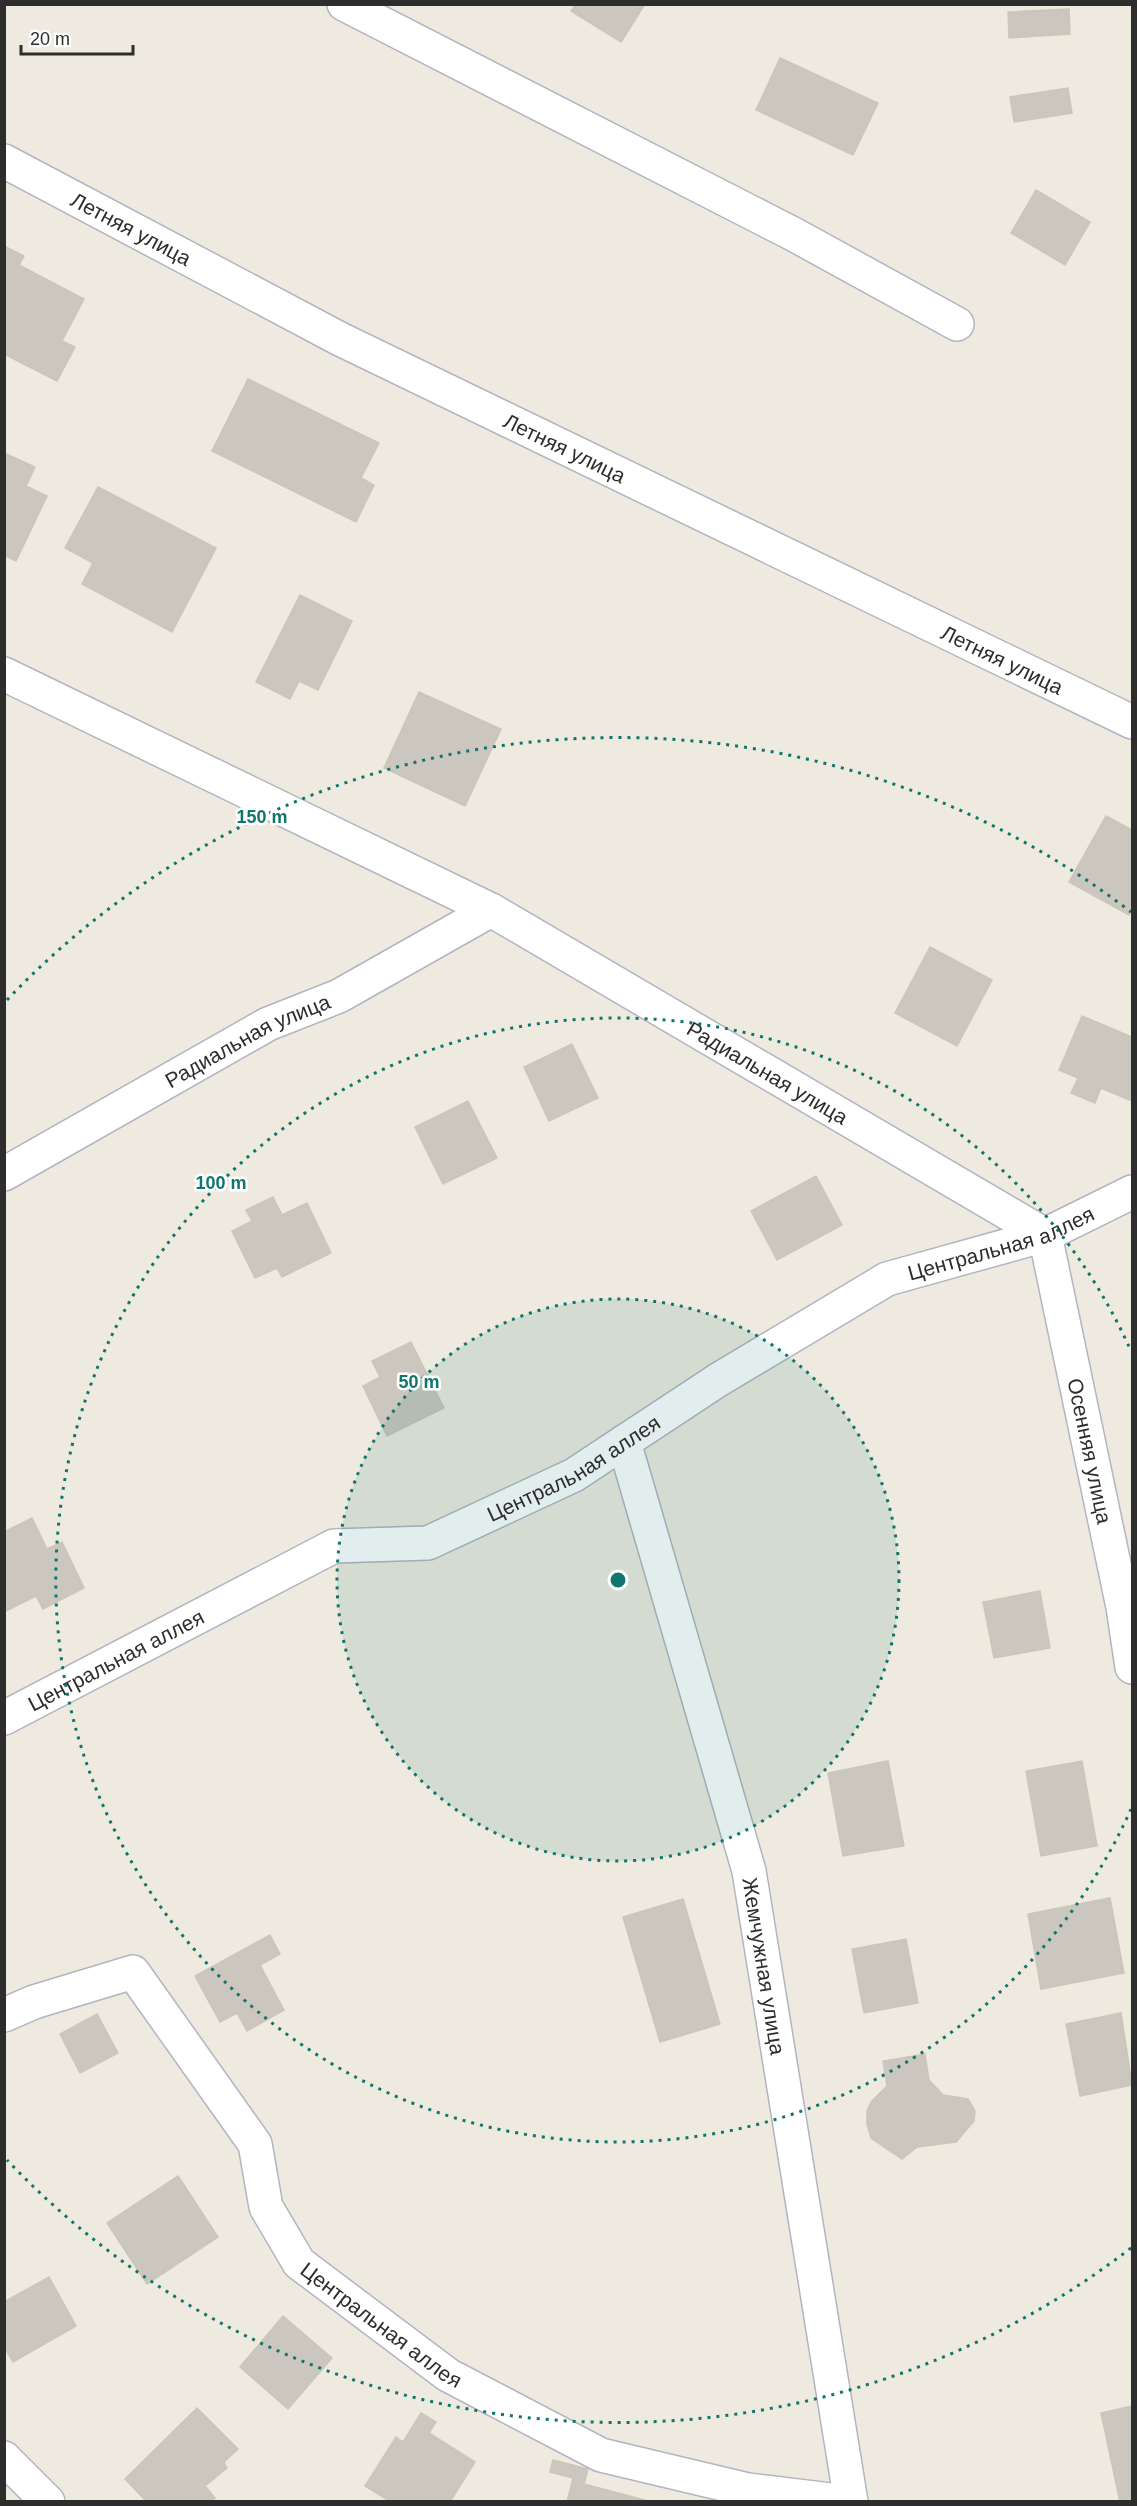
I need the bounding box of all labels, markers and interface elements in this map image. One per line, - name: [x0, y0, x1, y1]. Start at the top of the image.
- scale bar: [21, 18, 134, 56]
- text: 20 m: [30, 29, 70, 49]
- street label: Летняя улица: [67, 187, 195, 270]
- street label: Летняя улица: [500, 409, 630, 487]
- street label: Летняя улица: [938, 620, 1067, 699]
- text: 150 m: [236, 807, 288, 827]
- street label: Радиальная улица: [161, 989, 333, 1092]
- street label: Радиальная улица: [683, 1016, 852, 1129]
- text: 100 m: [195, 1173, 247, 1193]
- street label: Центральная аллея: [905, 1201, 1097, 1284]
- text: 50 m: [398, 1372, 440, 1392]
- street label: Осенняя улица: [1064, 1376, 1117, 1526]
- street label: Центральная аллея: [483, 1410, 664, 1525]
- centre of rings: [608, 1570, 628, 1590]
- street label: Центральная аллея: [24, 1605, 207, 1715]
- street label: Жемчужная улица: [739, 1876, 790, 2057]
- street label: Центральная аллея: [297, 2257, 466, 2392]

